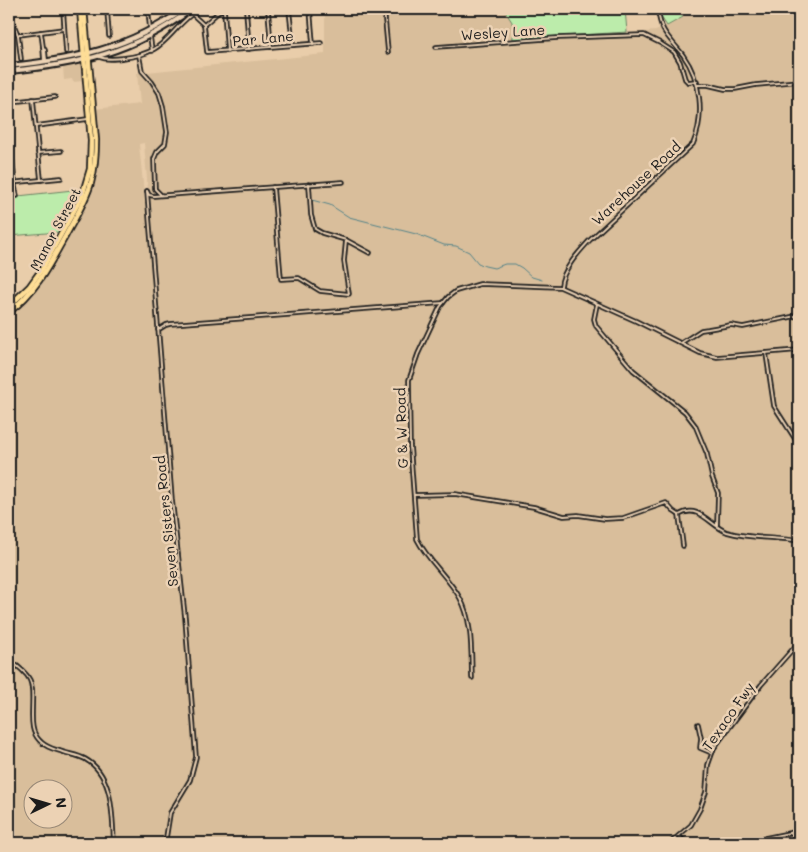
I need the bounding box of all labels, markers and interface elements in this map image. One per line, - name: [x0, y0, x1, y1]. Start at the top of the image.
- street label: Wesley Lane: [460, 20, 546, 44]
- street label: Par Lane: [232, 26, 294, 50]
- street label: Warehouse Road: [587, 137, 685, 229]
- street label: Manor Street: [25, 184, 85, 274]
- street label: G & W Road: [390, 387, 412, 469]
- street label: Seven Sisters Road: [150, 454, 182, 588]
- street label: Texaco Fwy: [697, 678, 759, 754]
- north arrow: [22, 780, 72, 830]
- text: N: [52, 797, 71, 809]

